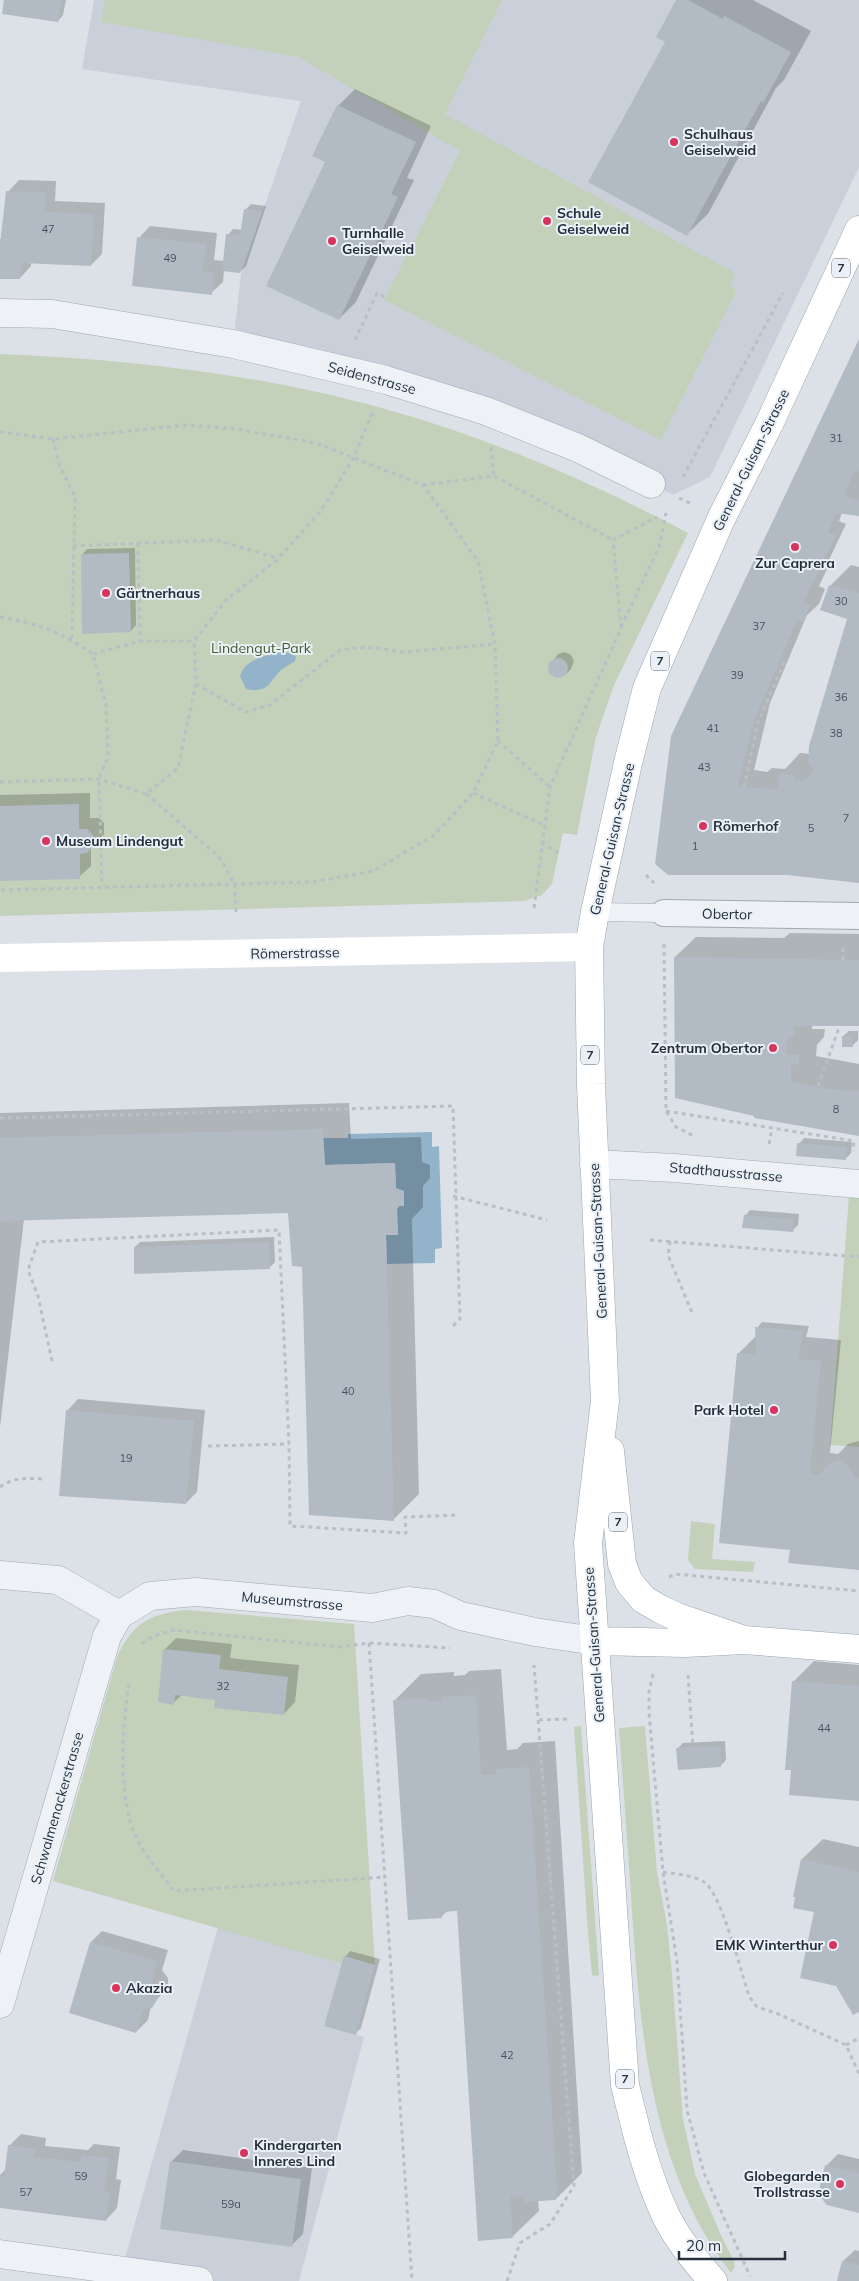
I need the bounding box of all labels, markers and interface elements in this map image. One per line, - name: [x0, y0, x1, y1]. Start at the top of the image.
- place label: Schulhaus Geiselweid: [684, 125, 756, 159]
- marker: Schulhaus Geiselweid: [668, 136, 680, 148]
- place label: Schule Geiselweid: [557, 204, 629, 238]
- marker: Schule Geiselweid: [541, 215, 553, 227]
- house number: 47: [41, 222, 55, 236]
- place label: Turnhalle Geiselweid: [342, 224, 414, 258]
- marker: Turnhalle Geiselweid: [326, 235, 338, 247]
- house number: 49: [163, 251, 177, 265]
- road number: 7: [832, 258, 850, 278]
- street label: Seidenstrasse: [326, 358, 418, 398]
- street label: General-Guisan-Strasse: [709, 386, 793, 534]
- house number: 31: [829, 431, 843, 445]
- marker: Zur Caprera: [789, 541, 801, 553]
- place label: Zur Caprera: [755, 554, 835, 572]
- place label: Gärtnerhaus: [116, 584, 200, 602]
- marker: Gärtnerhaus: [100, 587, 112, 599]
- house number: 30: [834, 594, 848, 608]
- house number: 37: [752, 619, 766, 633]
- park label: Lindengut-Park: [211, 639, 312, 657]
- road number: 7: [651, 651, 669, 670]
- house number: 39: [730, 668, 744, 682]
- house number: 36: [834, 690, 848, 704]
- house number: 41: [706, 721, 720, 735]
- house number: 38: [829, 726, 843, 740]
- house number: 43: [697, 760, 711, 774]
- street label: General-Guisan-Strasse: [586, 761, 638, 917]
- house number: 7: [843, 811, 849, 825]
- place label: Römerhof: [713, 817, 779, 835]
- marker: Römerhof: [697, 820, 709, 832]
- house number: 5: [808, 821, 815, 835]
- place label: Museum Lindengut: [56, 832, 184, 850]
- marker: Museum Lindengut: [40, 835, 52, 847]
- house number: 1: [692, 839, 698, 853]
- street label: Obertor: [702, 905, 753, 923]
- street label: Römerstrasse: [250, 943, 340, 963]
- place label: Zentrum Obertor: [651, 1039, 763, 1057]
- marker: Zentrum Obertor: [767, 1042, 779, 1054]
- road number: 7: [581, 1046, 599, 1064]
- house number: 8: [833, 1102, 840, 1116]
- street label: Stadthausstrasse: [669, 1158, 783, 1186]
- street label: General-Guisan-Strasse: [585, 1163, 611, 1319]
- house number: 40: [341, 1384, 355, 1398]
- place label: Park Hotel: [694, 1401, 764, 1419]
- marker: Park Hotel: [768, 1404, 780, 1416]
- house number: 19: [119, 1451, 133, 1465]
- road number: 7: [609, 1512, 627, 1531]
- street label: General-Guisan-Strasse: [580, 1567, 608, 1723]
- street label: Museumstrasse: [241, 1588, 343, 1614]
- house number: 32: [216, 1679, 230, 1693]
- house number: 44: [817, 1721, 831, 1735]
- street label: Schwalmenackerstrasse: [27, 1730, 87, 1886]
- place label: EMK Winterthur: [715, 1936, 823, 1954]
- marker: EMK Winterthur: [827, 1939, 839, 1951]
- place label: Akazia: [126, 1979, 173, 1997]
- marker: Akazia: [110, 1982, 122, 1994]
- house number: 42: [500, 2048, 514, 2062]
- road number: 7: [616, 2070, 634, 2088]
- place label: Kindergarten Inneres Lind: [254, 2136, 342, 2170]
- marker: Kindergarten Inneres Lind: [238, 2147, 250, 2159]
- place label: Globegarden Trollstrasse: [744, 2167, 830, 2201]
- house number: 59: [74, 2169, 88, 2183]
- marker: Globegarden Trollstrasse: [834, 2178, 846, 2190]
- house number: 57: [19, 2185, 33, 2199]
- house number: 59a: [221, 2197, 241, 2211]
- scale bar: [679, 2228, 785, 2260]
- text: 20 m: [686, 2236, 721, 2255]

